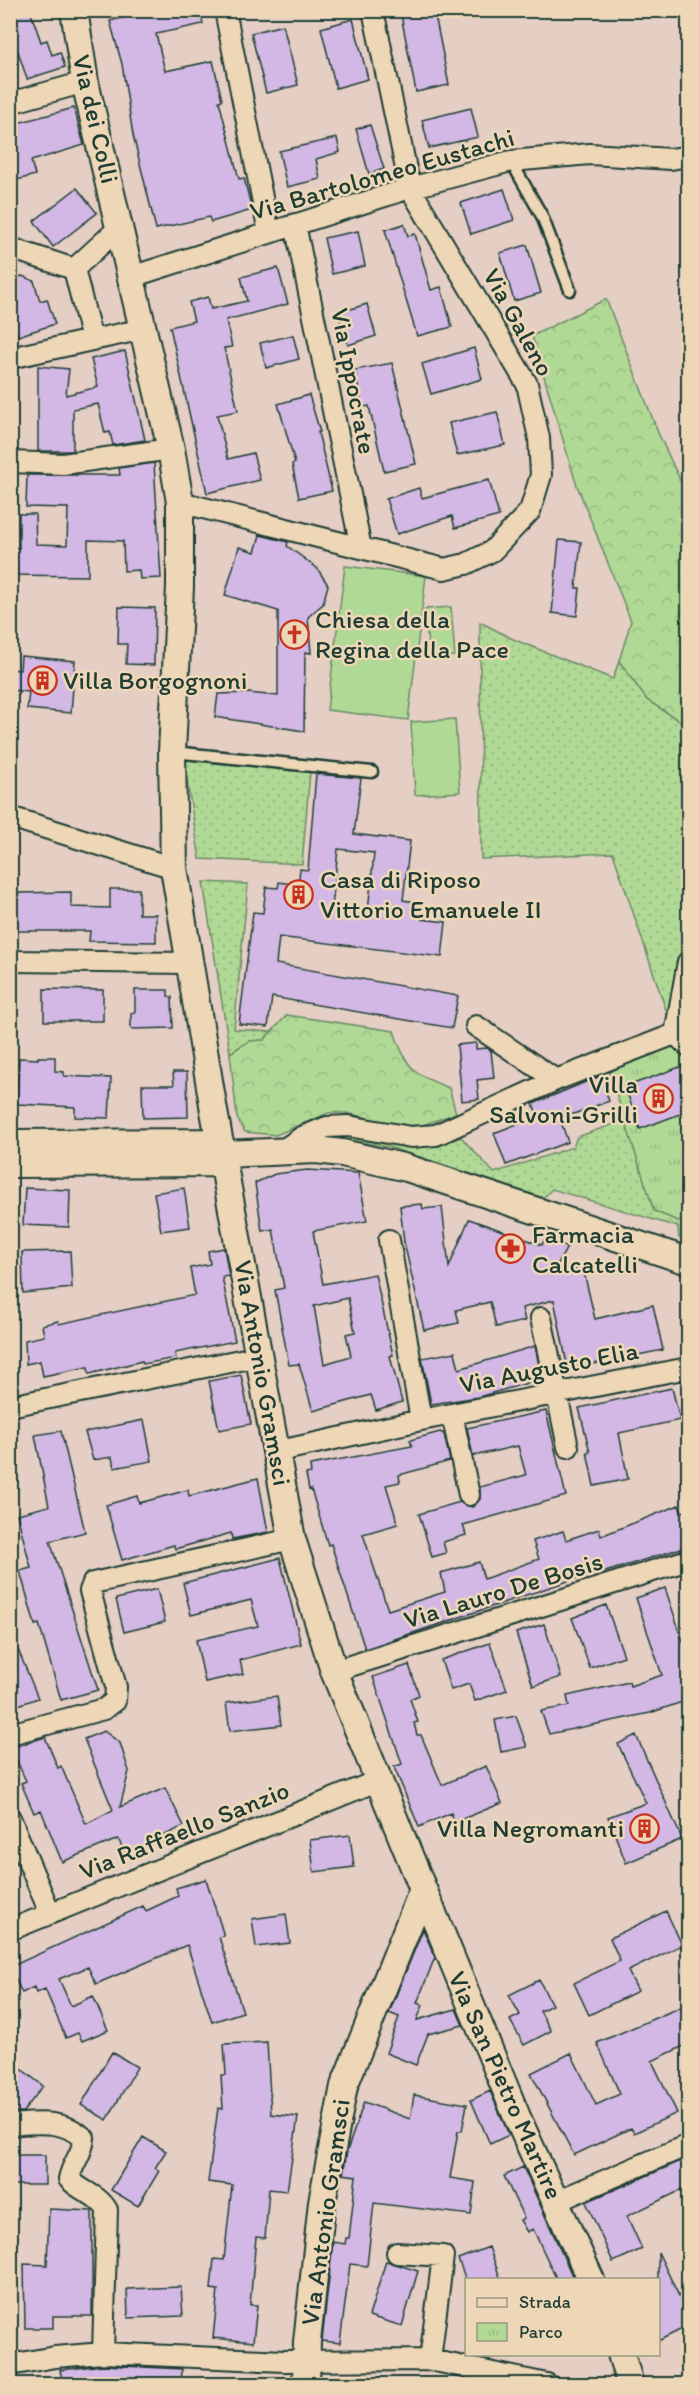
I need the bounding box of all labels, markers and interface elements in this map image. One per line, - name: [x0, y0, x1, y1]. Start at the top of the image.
- street label: Via dei Colli: [66, 51, 126, 187]
- street label: Via Bartolomeo Eustachi: [246, 121, 518, 227]
- street label: Via Galeno: [476, 262, 562, 382]
- street label: Via Ippocrate: [324, 305, 384, 457]
- place label: Chiesa della Regina della Pace: [315, 603, 509, 665]
- church icon: Chiesa della Regina della Pace: [278, 618, 310, 650]
- building icon: Villa Borgognoni: [26, 664, 58, 696]
- place label: Villa Borgognoni: [63, 664, 247, 696]
- place label: Casa di Riposo Vittorio Emanuele II: [320, 863, 541, 925]
- building icon: Casa di Riposo Vittorio Emanuele II: [283, 878, 315, 910]
- place label: Villa Salvoni-Grilli: [489, 1068, 638, 1130]
- building icon: Villa Salvoni-Grilli: [643, 1083, 675, 1115]
- place label: Farmacia Calcatelli: [532, 1218, 638, 1280]
- pharmacy icon: Farmacia Calcatelli: [495, 1233, 527, 1265]
- street label: Via Antonio Gramsci: [227, 1258, 299, 1488]
- street label: Via Augusto Elia: [457, 1334, 642, 1400]
- street label: Via Lauro De Bosis: [400, 1545, 606, 1635]
- street label: Via Raffaello Sanzio: [74, 1773, 294, 1887]
- place label: Villa Negromanti: [437, 1812, 624, 1844]
- building icon: Villa Negromanti: [629, 1812, 661, 1844]
- street label: Via San Pietro Martire: [441, 1966, 571, 2204]
- street label: Via Antonio Gramsci: [293, 2097, 357, 2327]
- legend: [465, 2278, 660, 2356]
- text: Strada: [519, 2291, 571, 2313]
- text: Parco: [519, 2321, 563, 2343]

